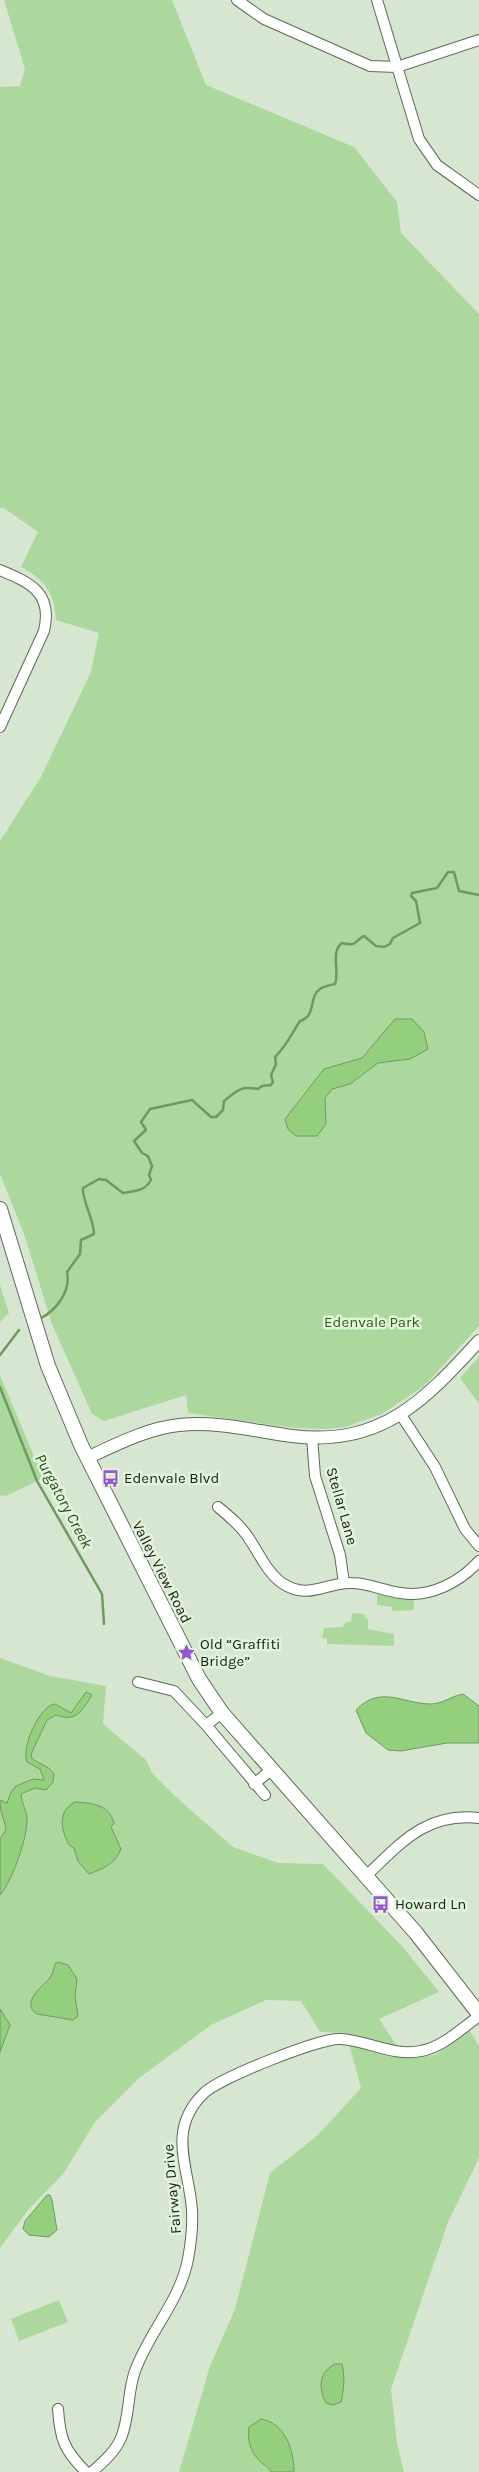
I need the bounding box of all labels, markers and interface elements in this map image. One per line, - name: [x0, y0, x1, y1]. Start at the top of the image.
- park label: Edenvale Park: [324, 1313, 420, 1331]
- water label: Purgatory Creek: [31, 1450, 97, 1552]
- street label: Stellar Lane: [322, 1465, 362, 1547]
- bus stop icon: Edenvale Blvd: [100, 1468, 120, 1488]
- place label: Edenvale Blvd: [124, 1469, 219, 1487]
- street label: Valley View Road: [128, 1518, 196, 1626]
- place label: Old “Graffiti Bridge”: [200, 1635, 281, 1670]
- place icon: Old “Graffiti Bridge”: [176, 1643, 196, 1663]
- bus stop icon: Howard Ln: [371, 1894, 391, 1914]
- place label: Howard Ln: [395, 1895, 466, 1913]
- street label: Fairway Drive: [159, 2143, 185, 2235]

